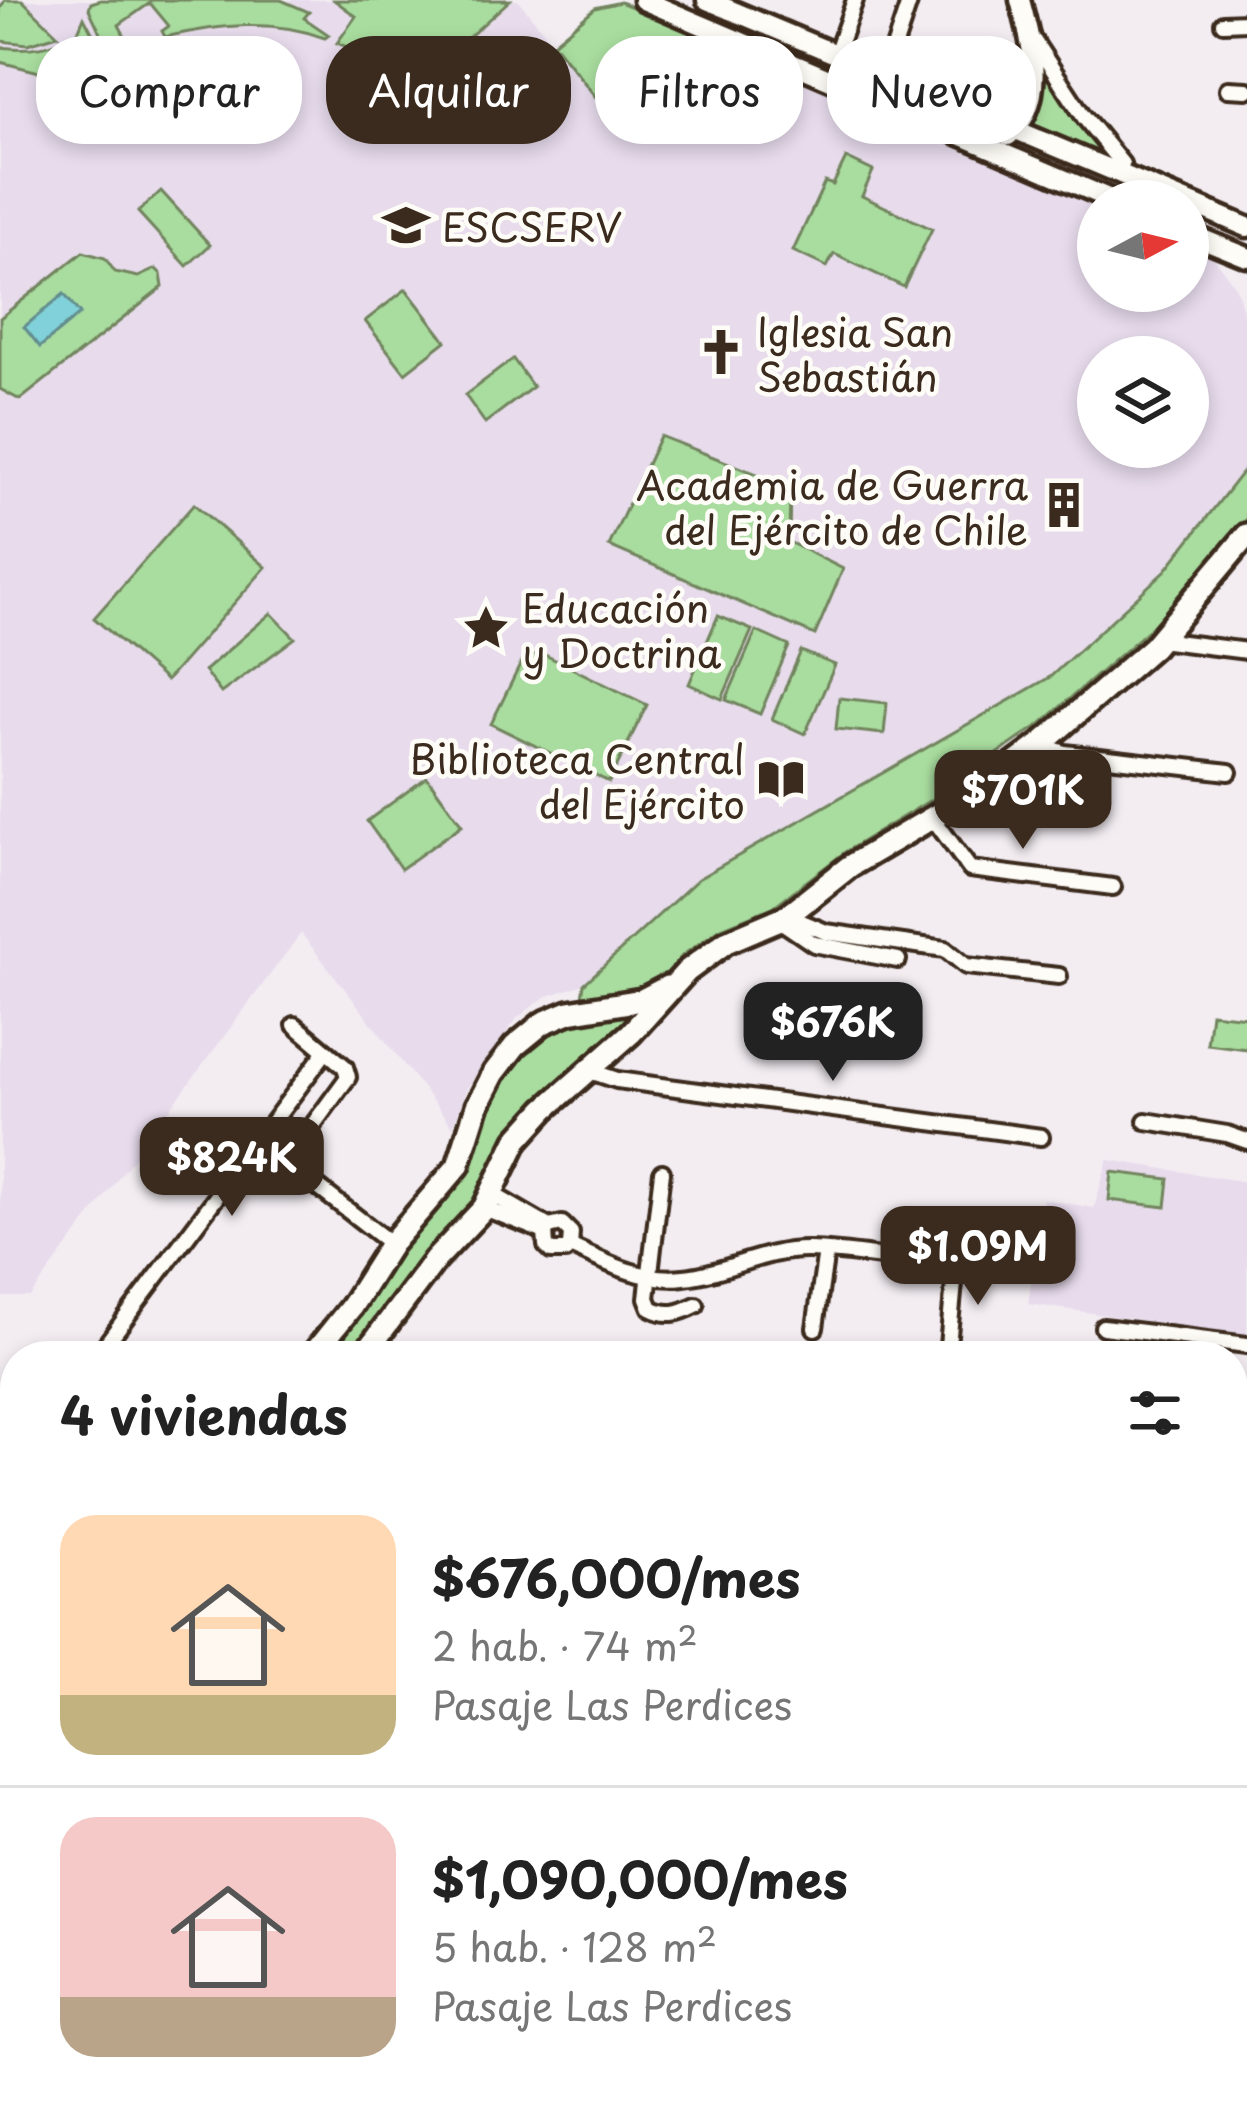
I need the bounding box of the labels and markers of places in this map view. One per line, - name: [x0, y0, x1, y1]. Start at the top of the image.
- place label: ESCSERV: [442, 196, 622, 255]
- school or university icon: ESCSERV: [381, 200, 431, 250]
- place label: Iglesia San Sebastián: [757, 301, 953, 405]
- church icon: Iglesia San Sebastián: [696, 327, 746, 377]
- place label: Academia de Guerra del Ejército de Chile: [636, 454, 1028, 558]
- building icon: Academia de Guerra del Ejército de Chile: [1039, 480, 1089, 530]
- place label: Educación y Doctrina: [522, 577, 722, 681]
- place icon: Educación y Doctrina: [461, 603, 511, 653]
- place label: Biblioteca Central del Ejército: [409, 728, 745, 832]
- pin: $701K: [939, 750, 1107, 852]
- library icon: Biblioteca Central del Ejército: [756, 754, 806, 804]
- pin: $676K: [749, 982, 917, 1084]
- pin: $824K: [148, 1117, 316, 1219]
- pin: $1.09M: [880, 1206, 1076, 1308]

